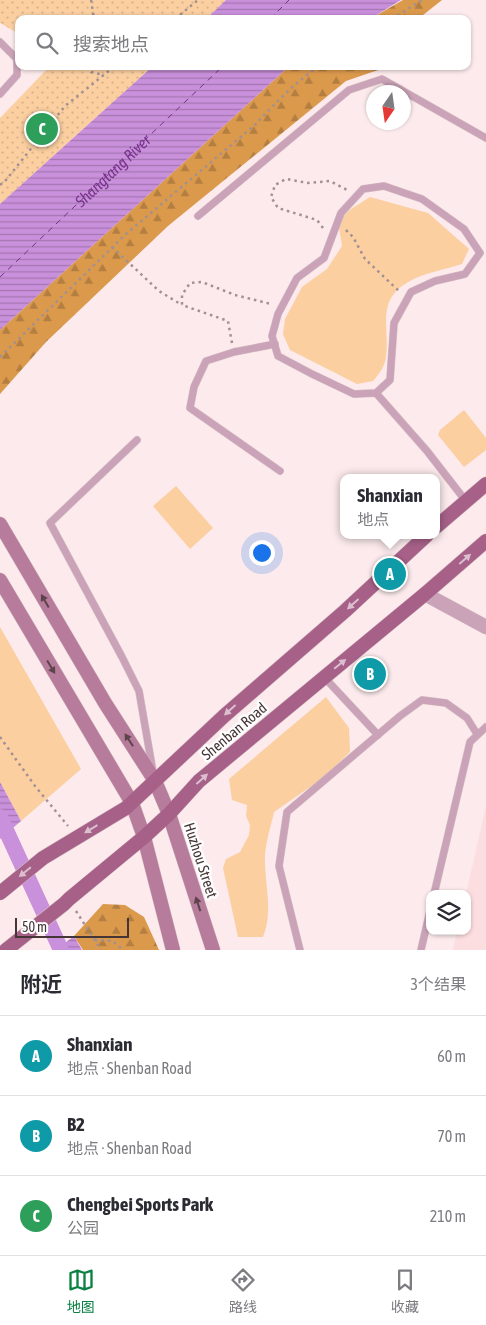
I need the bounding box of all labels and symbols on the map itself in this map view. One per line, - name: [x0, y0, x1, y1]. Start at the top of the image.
- north arrow: [366, 85, 411, 130]
- pin: C: [26, 110, 58, 148]
- water label: Shangtang River: [71, 130, 155, 211]
- your location: [249, 540, 275, 566]
- one-way arrow: [458, 553, 470, 565]
- pin: A: [374, 555, 406, 593]
- one-way arrow: [40, 595, 49, 608]
- one-way arrow: [347, 598, 359, 610]
- pin: B: [354, 655, 386, 693]
- one-way arrow: [334, 658, 347, 669]
- one-way arrow: [47, 661, 56, 674]
- street label: Shenban Road: [198, 699, 270, 763]
- one-way arrow: [224, 705, 237, 716]
- one-way arrow: [124, 733, 134, 747]
- one-way arrow: [196, 773, 208, 785]
- street label: Huzhou Street: [181, 820, 221, 900]
- one-way arrow: [84, 824, 97, 833]
- one-way arrow: [19, 867, 32, 878]
- one-way arrow: [194, 896, 201, 911]
- scale bar: [15, 915, 129, 938]

